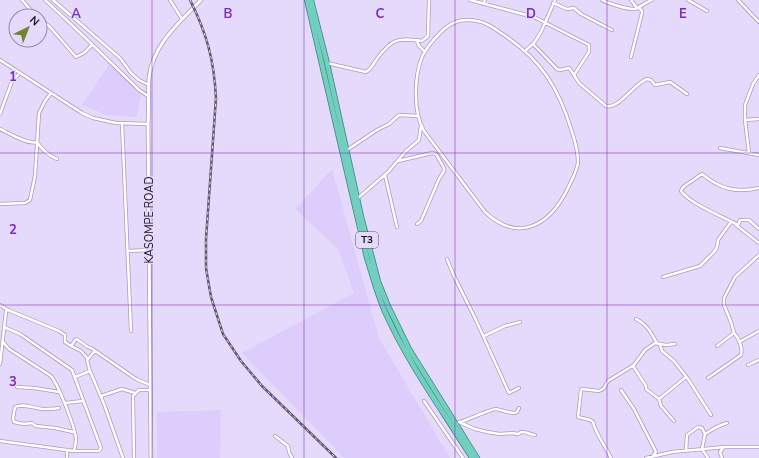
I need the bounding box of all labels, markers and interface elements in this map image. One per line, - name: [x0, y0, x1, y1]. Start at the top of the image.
- text: A: [71, 5, 81, 23]
- text: B: [224, 5, 233, 23]
- text: C: [376, 5, 385, 23]
- text: D: [526, 5, 536, 23]
- text: E: [679, 5, 687, 23]
- north arrow: [8, 8, 48, 48]
- text: N: [26, 13, 43, 29]
- text: 1: [9, 68, 17, 86]
- street label: KASOMPE ROAD: [142, 176, 157, 264]
- text: 2: [9, 221, 17, 239]
- road number: T3: [356, 232, 378, 248]
- text: 3: [9, 373, 17, 391]

